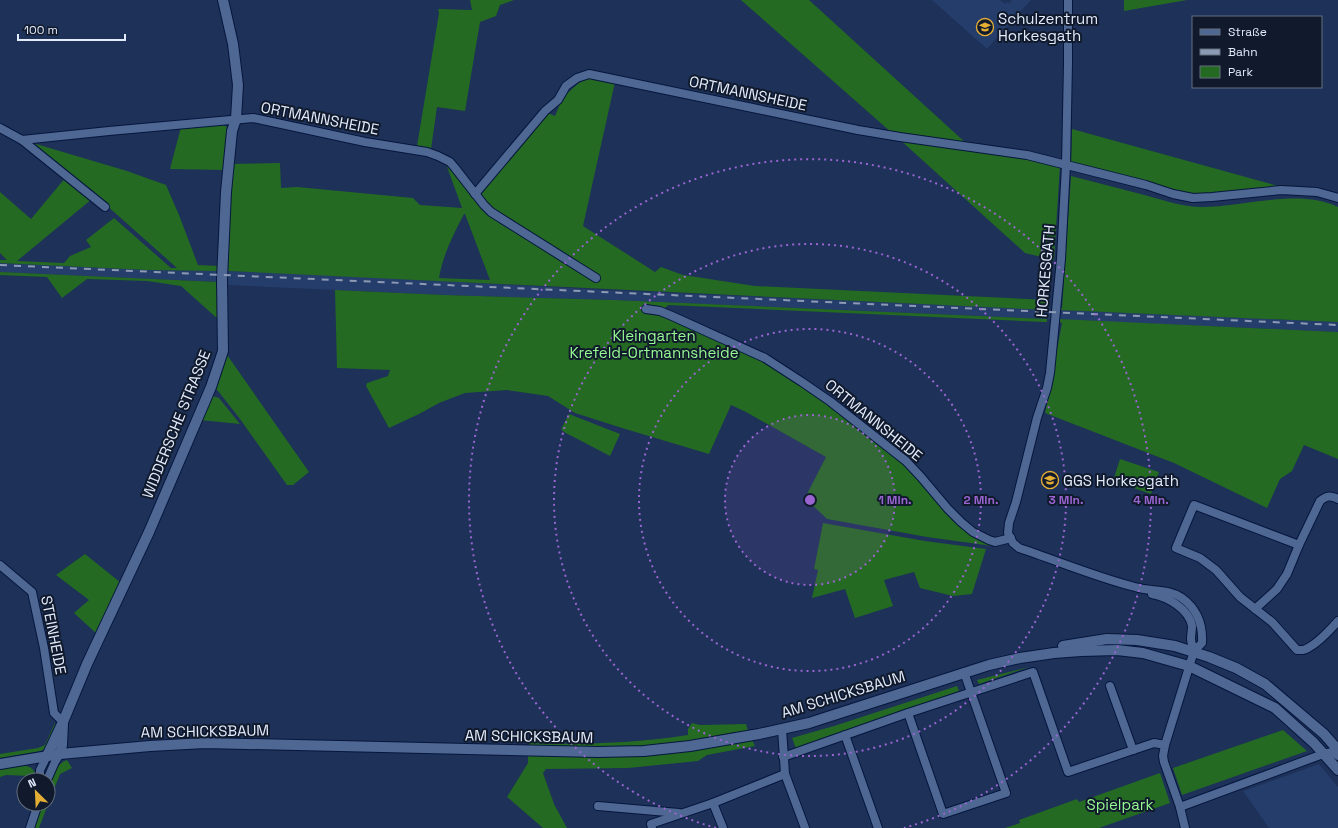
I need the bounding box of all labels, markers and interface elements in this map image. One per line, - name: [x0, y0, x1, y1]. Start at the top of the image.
- place label: Schulzentrum Horkesgath: [998, 9, 1098, 45]
- scale bar: [18, 16, 125, 42]
- legend: [1192, 16, 1322, 88]
- school or university icon: Schulzentrum Horkesgath: [975, 17, 995, 37]
- text: 100 m: [24, 22, 58, 38]
- text: Straße: [1228, 24, 1267, 40]
- text: Bahn: [1228, 44, 1258, 60]
- text: Park: [1228, 64, 1253, 80]
- street label: ORTMANNSHEIDE: [687, 71, 809, 115]
- street label: ORTMANNSHEIDE: [259, 97, 381, 139]
- street label: HORKESGATH: [1031, 224, 1059, 318]
- park label: Kleingarten Krefeld-Ortmannsheide: [569, 326, 739, 362]
- street label: WIDDERSCHE STRASSE: [138, 347, 214, 501]
- street label: ORTMANNSHEIDE: [821, 375, 927, 465]
- school or university icon: GGS Horkesgath: [1040, 470, 1060, 490]
- place label: GGS Horkesgath: [1063, 471, 1179, 490]
- text: 1 Min.: [878, 492, 912, 508]
- text: 2 Min.: [964, 492, 998, 508]
- text: 3 Min.: [1048, 492, 1084, 508]
- text: 4 Min.: [1133, 492, 1169, 508]
- centre of rings: [803, 493, 817, 507]
- street label: STEINHEIDE: [37, 594, 71, 676]
- street label: AM SCHICKSBAUM: [779, 666, 907, 722]
- street label: AM SCHICKSBAUM: [141, 720, 269, 742]
- street label: AM SCHICKSBAUM: [465, 725, 593, 747]
- north arrow: [16, 772, 56, 812]
- text: N: [26, 775, 38, 791]
- park label: Spielpark: [1086, 795, 1154, 814]

